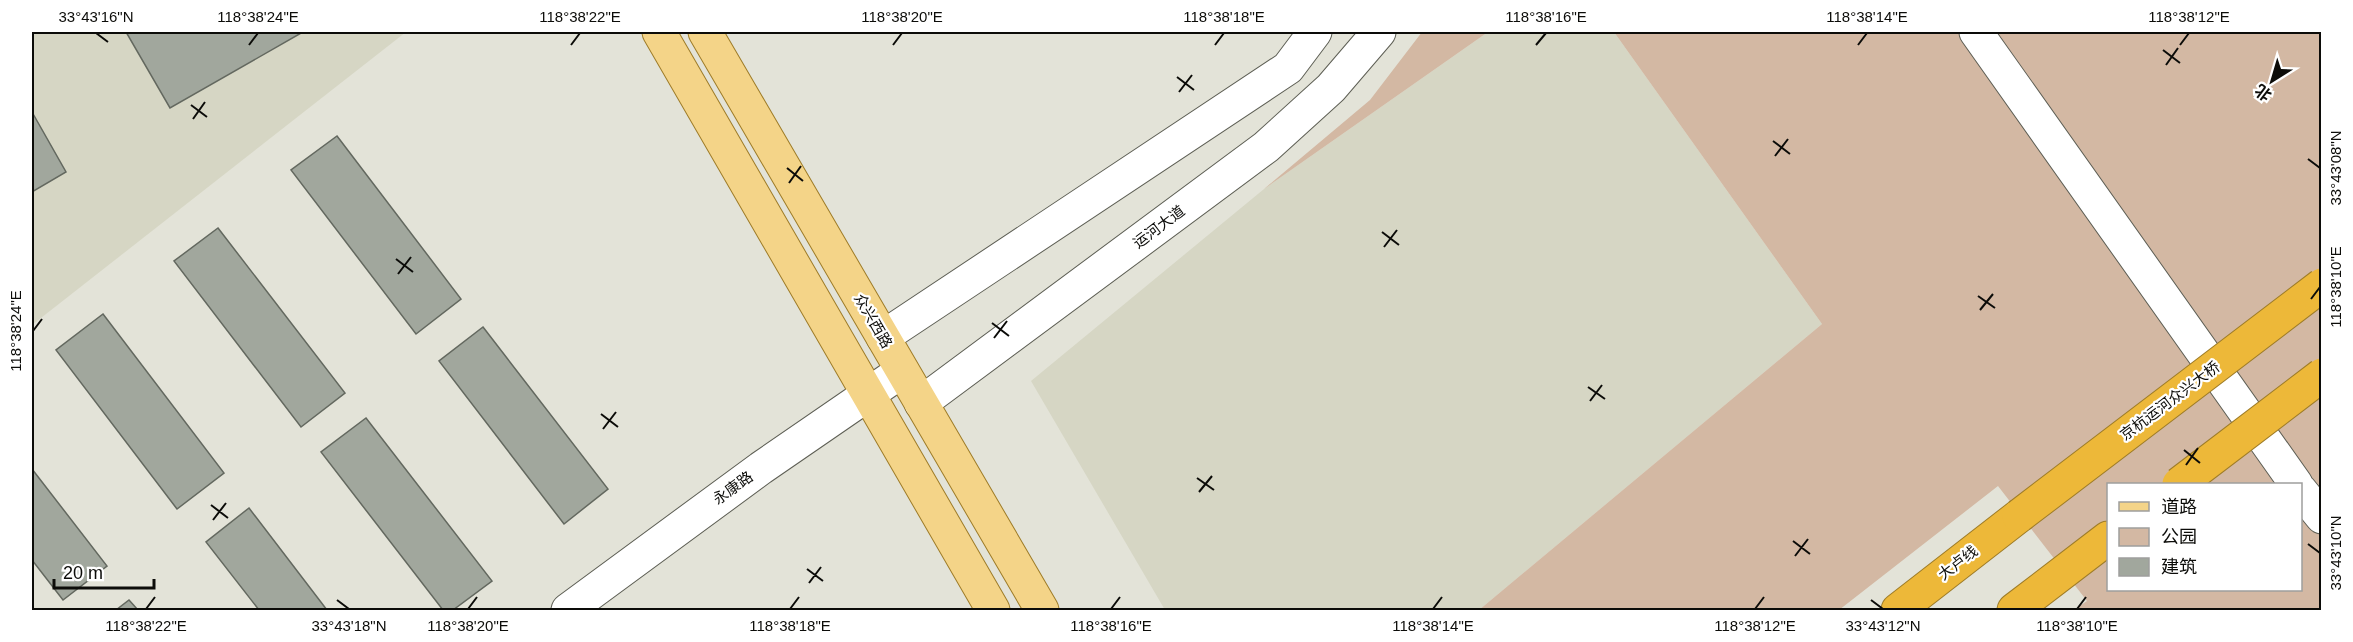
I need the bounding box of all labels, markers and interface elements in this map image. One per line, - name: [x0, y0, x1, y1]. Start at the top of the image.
- text: 33°43'16"N: [58, 8, 134, 25]
- text: 118°38'24"E: [217, 8, 299, 25]
- text: 118°38'22"E: [539, 8, 621, 25]
- text: 118°38'20"E: [861, 8, 943, 25]
- text: 118°38'18"E: [1183, 8, 1265, 25]
- text: 118°38'16"E: [1505, 8, 1587, 25]
- text: 118°38'14"E: [1826, 8, 1908, 25]
- text: 118°38'12"E: [2148, 8, 2230, 25]
- north arrow: [2242, 51, 2302, 111]
- text: 北: [2252, 81, 2275, 104]
- text: 33°43'08"N: [2327, 130, 2344, 206]
- street label: 运河大道: [1130, 202, 1188, 251]
- text: 118°38'10"E: [2327, 246, 2344, 328]
- text: 118°38'24"E: [7, 290, 24, 372]
- street label: 众兴西路: [851, 291, 896, 351]
- street label: 京杭运河众兴大桥: [2117, 358, 2223, 444]
- street label: 永康路: [710, 467, 756, 508]
- legend: [2107, 483, 2302, 591]
- text: 道路: [2161, 497, 2197, 517]
- text: 33°43'10"N: [2327, 515, 2344, 591]
- text: 公园: [2161, 527, 2197, 547]
- street label: 大卢线: [1935, 542, 1981, 583]
- scale bar: [54, 552, 154, 590]
- text: 建筑: [2161, 557, 2197, 577]
- text: 20 m: [63, 563, 103, 583]
- text: 118°38'22"E: [105, 617, 187, 634]
- text: 33°43'18"N: [311, 617, 387, 634]
- text: 118°38'20"E: [427, 617, 509, 634]
- text: 118°38'18"E: [749, 617, 831, 634]
- text: 118°38'16"E: [1070, 617, 1152, 634]
- text: 118°38'14"E: [1392, 617, 1474, 634]
- text: 118°38'12"E: [1714, 617, 1796, 634]
- text: 33°43'12"N: [1845, 617, 1921, 634]
- text: 118°38'10"E: [2036, 617, 2118, 634]

